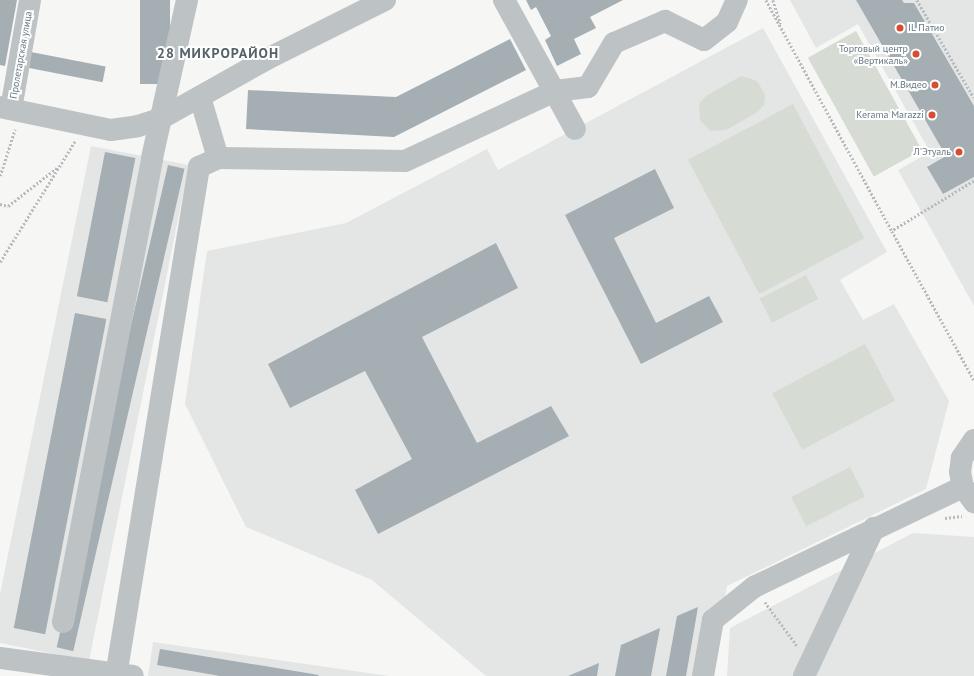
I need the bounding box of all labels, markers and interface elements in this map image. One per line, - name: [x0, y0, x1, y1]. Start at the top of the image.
- street label: Пролетарская улица: [7, 10, 35, 100]
- place label: IL Патио: [908, 22, 945, 34]
- marker: IL Патио: [895, 23, 905, 33]
- place label: Торговый центр «Вертикаль»: [839, 42, 908, 66]
- district label: 28 МИКРОРАЙОН: [157, 45, 279, 61]
- marker: Торговый центр «Вертикаль»: [911, 49, 921, 59]
- place label: М.Видео: [890, 79, 927, 91]
- marker: М.Видео: [930, 80, 940, 90]
- place label: Kerama Marazzi: [856, 109, 924, 121]
- marker: Kerama Marazzi: [927, 110, 937, 120]
- place label: Л'Этуаль: [914, 146, 951, 158]
- marker: Л'Этуаль: [954, 147, 964, 157]

